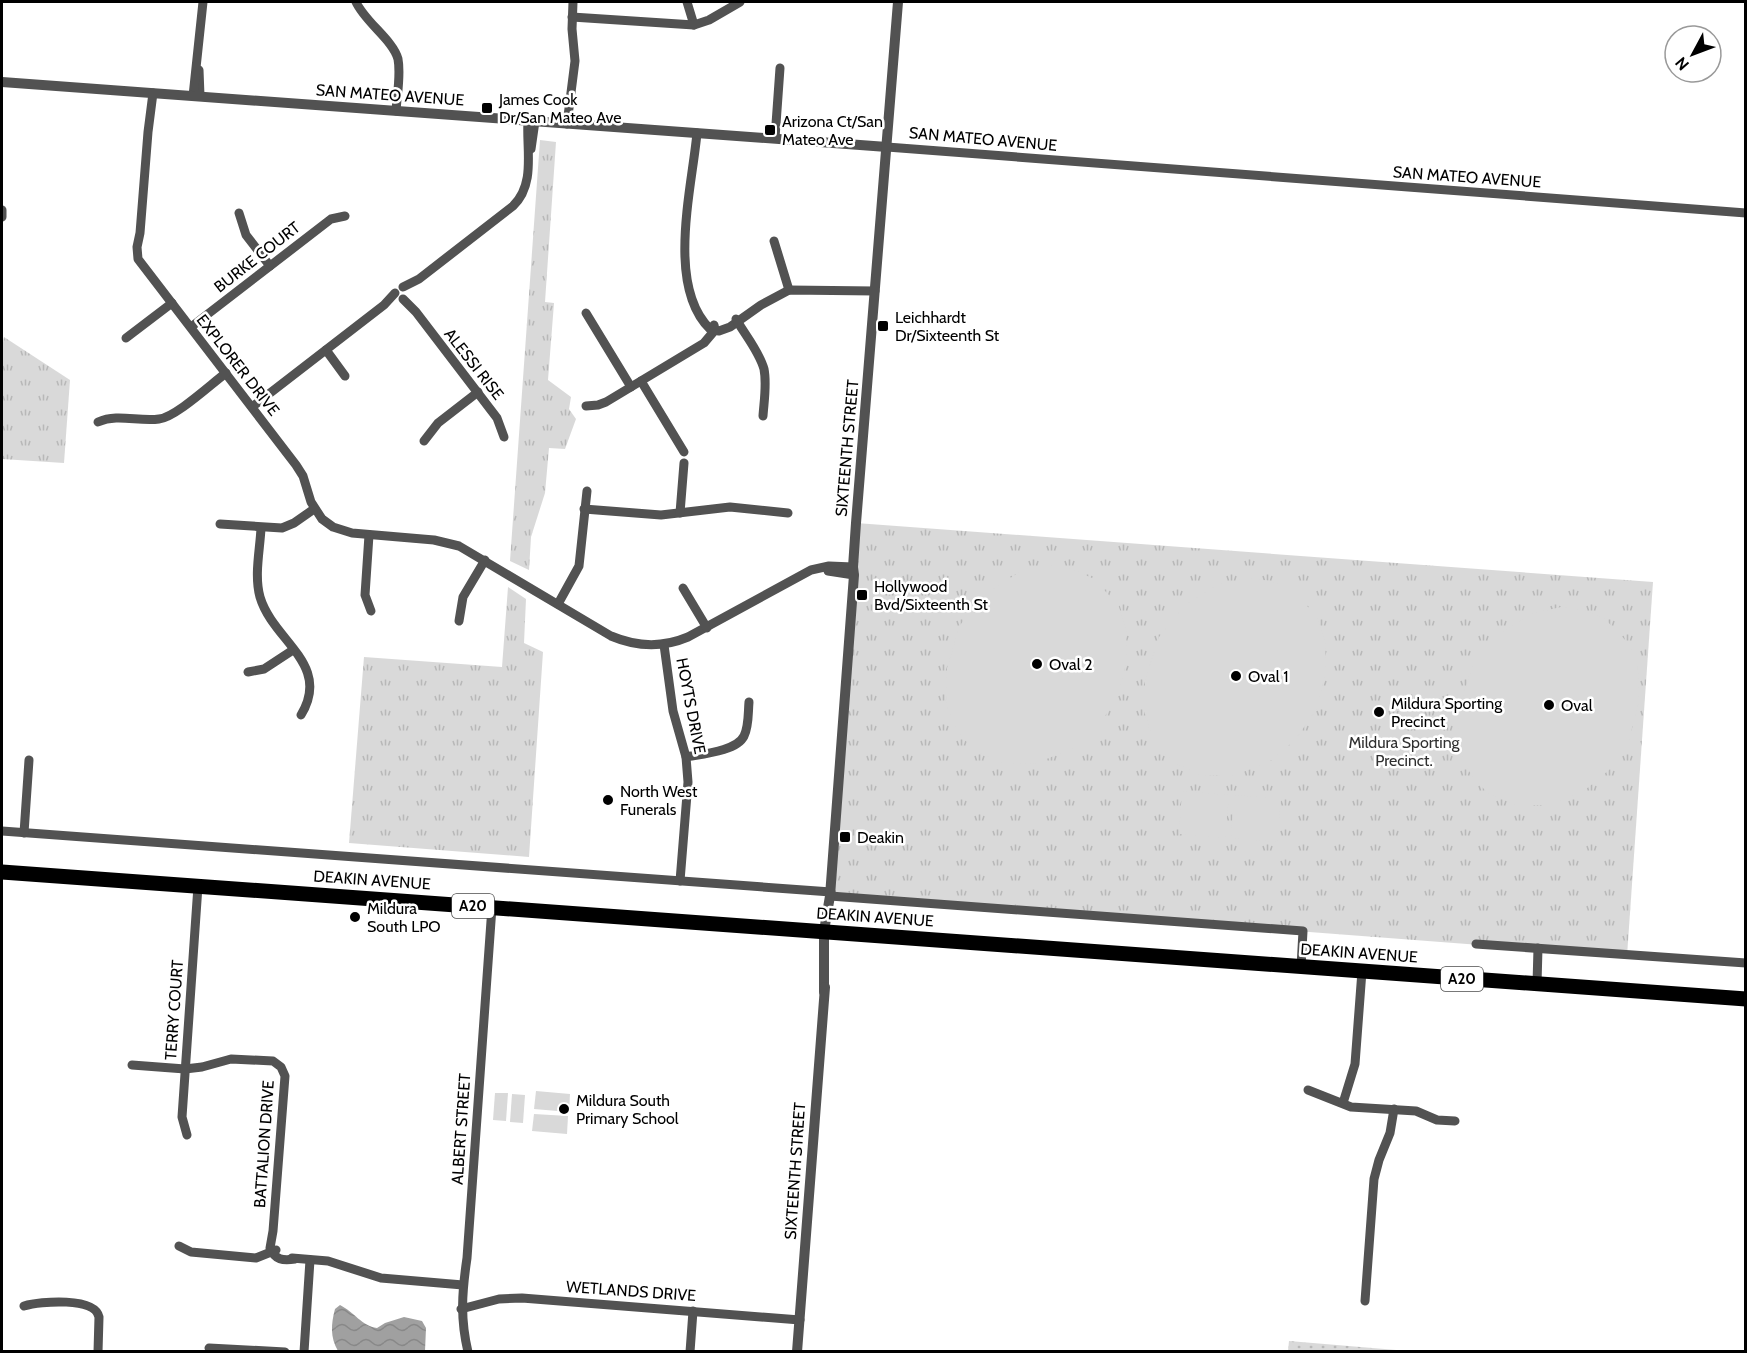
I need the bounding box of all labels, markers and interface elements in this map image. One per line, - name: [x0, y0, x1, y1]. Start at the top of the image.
- north arrow: [1663, 24, 1723, 84]
- text: N: [1671, 53, 1693, 74]
- street label: SAN MATEO AVENUE: [315, 80, 465, 110]
- place label: James Cook Dr/San Mateo Ave: [498, 90, 621, 127]
- marker: James Cook Dr/San Mateo Ave: [480, 101, 494, 115]
- place label: Arizona Ct/San Mateo Ave: [782, 112, 883, 149]
- marker: Arizona Ct/San Mateo Ave: [763, 123, 777, 137]
- street label: SAN MATEO AVENUE: [908, 123, 1058, 155]
- street label: SAN MATEO AVENUE: [1392, 162, 1542, 192]
- street label: BURKE COURT: [210, 217, 304, 296]
- place label: Leichhardt Dr/Sixteenth St: [895, 308, 1000, 345]
- street label: EXPLORER DRIVE: [193, 311, 283, 419]
- marker: Leichhardt Dr/Sixteenth St: [876, 319, 890, 333]
- street label: ALESSI RISE: [440, 325, 508, 403]
- street label: SIXTEENTH STREET: [832, 378, 863, 517]
- place label: Hollywood Bvd/Sixteenth St: [874, 577, 989, 614]
- marker: Hollywood Bvd/Sixteenth St: [855, 588, 869, 602]
- place label: Oval 2: [1049, 655, 1093, 674]
- street label: HOYTS DRIVE: [672, 656, 710, 756]
- marker: Oval 2: [1030, 657, 1044, 671]
- place label: Oval 1: [1248, 667, 1288, 686]
- marker: Oval 1: [1229, 669, 1243, 683]
- place label: Mildura Sporting Precinct: [1391, 694, 1503, 731]
- place label: Oval: [1561, 696, 1593, 715]
- marker: Oval: [1542, 698, 1556, 712]
- marker: Mildura Sporting Precinct: [1372, 705, 1386, 719]
- park label: Mildura Sporting Precinct.: [1348, 733, 1461, 770]
- place label: North West Funerals: [620, 782, 698, 819]
- marker: North West Funerals: [601, 793, 615, 807]
- place label: Deakin: [857, 828, 904, 847]
- marker: Deakin: [838, 830, 852, 844]
- street label: DEAKIN AVENUE: [313, 866, 432, 894]
- road number: A20: [452, 894, 494, 918]
- place label: Mildura South LPO: [367, 899, 441, 936]
- street label: DEAKIN AVENUE: [816, 903, 935, 931]
- marker: Mildura South LPO: [348, 910, 362, 924]
- street label: DEAKIN AVENUE: [1300, 939, 1419, 967]
- street label: TERRY COURT: [161, 959, 187, 1061]
- road number: A20: [1441, 967, 1483, 991]
- street label: ALBERT STREET: [448, 1072, 474, 1185]
- street label: BATTALION DRIVE: [250, 1079, 278, 1208]
- place label: Mildura South Primary School: [576, 1091, 679, 1128]
- street label: SIXTEENTH STREET: [781, 1101, 809, 1240]
- marker: Mildura South Primary School: [557, 1102, 571, 1116]
- street label: WETLANDS DRIVE: [565, 1277, 697, 1305]

